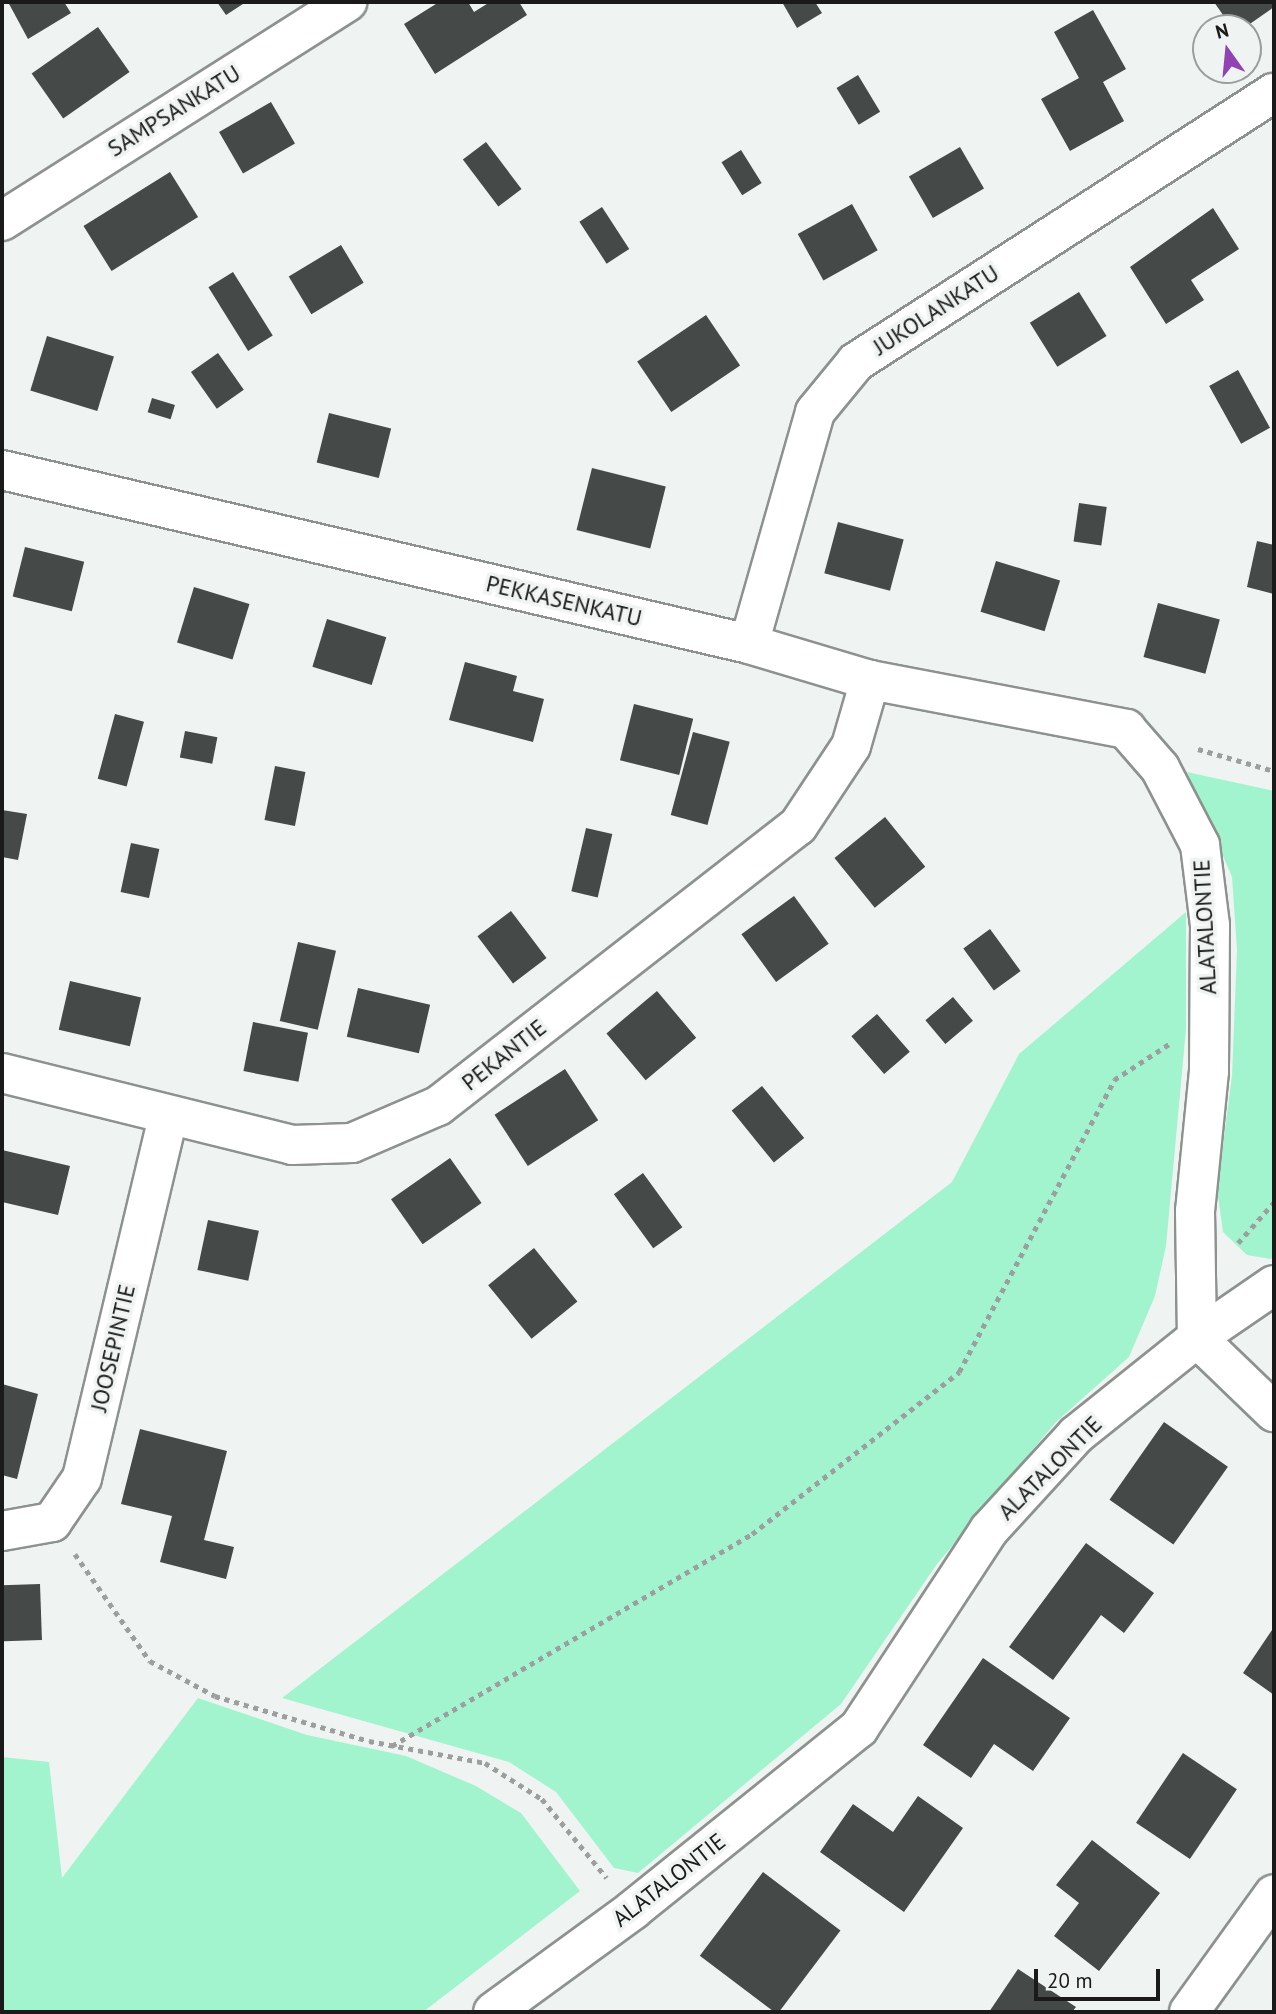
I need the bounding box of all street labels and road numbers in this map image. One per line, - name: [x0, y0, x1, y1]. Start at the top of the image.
- street label: SAMPSANKATU: [103, 59, 245, 163]
- street label: JUKOLANKATU: [868, 259, 1004, 361]
- street label: PEKKASENKATU: [483, 570, 645, 632]
- street label: ALATALONTIE: [1188, 859, 1222, 995]
- street label: PEKANTIE: [456, 1014, 552, 1096]
- street label: JOOSEPINTIE: [85, 1282, 141, 1414]
- street label: ALATALONTIE: [992, 1410, 1108, 1526]
- street label: ALATALONTIE: [607, 1827, 731, 1933]

